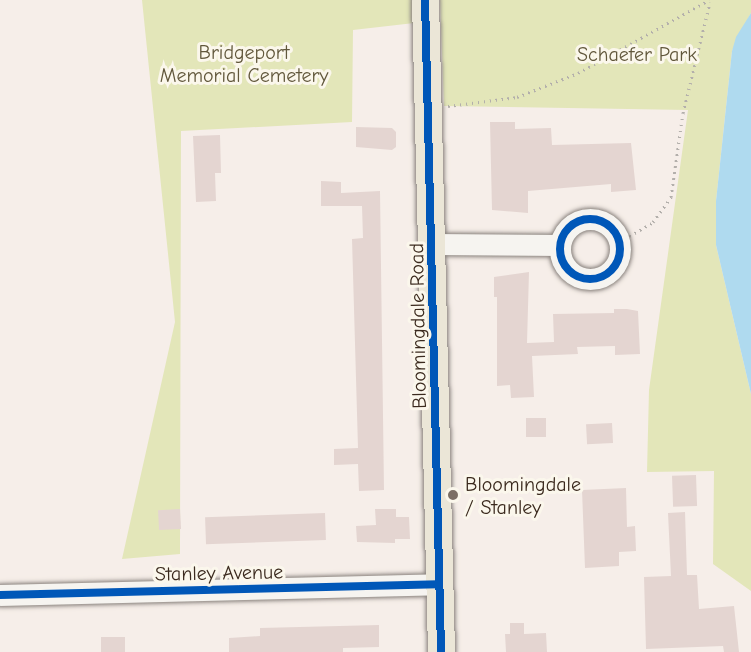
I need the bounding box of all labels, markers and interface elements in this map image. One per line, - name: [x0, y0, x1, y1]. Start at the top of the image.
- park label: Bridgeport Memorial Cemetery: [160, 40, 328, 87]
- park label: Schaefer Park: [577, 42, 697, 66]
- street label: Bloomingdale Road: [405, 243, 431, 409]
- place label: Bloomingdale / Stanley: [465, 472, 581, 519]
- marker: Bloomingdale / Stanley: [446, 488, 460, 502]
- street label: Stanley Avenue: [155, 560, 283, 586]

